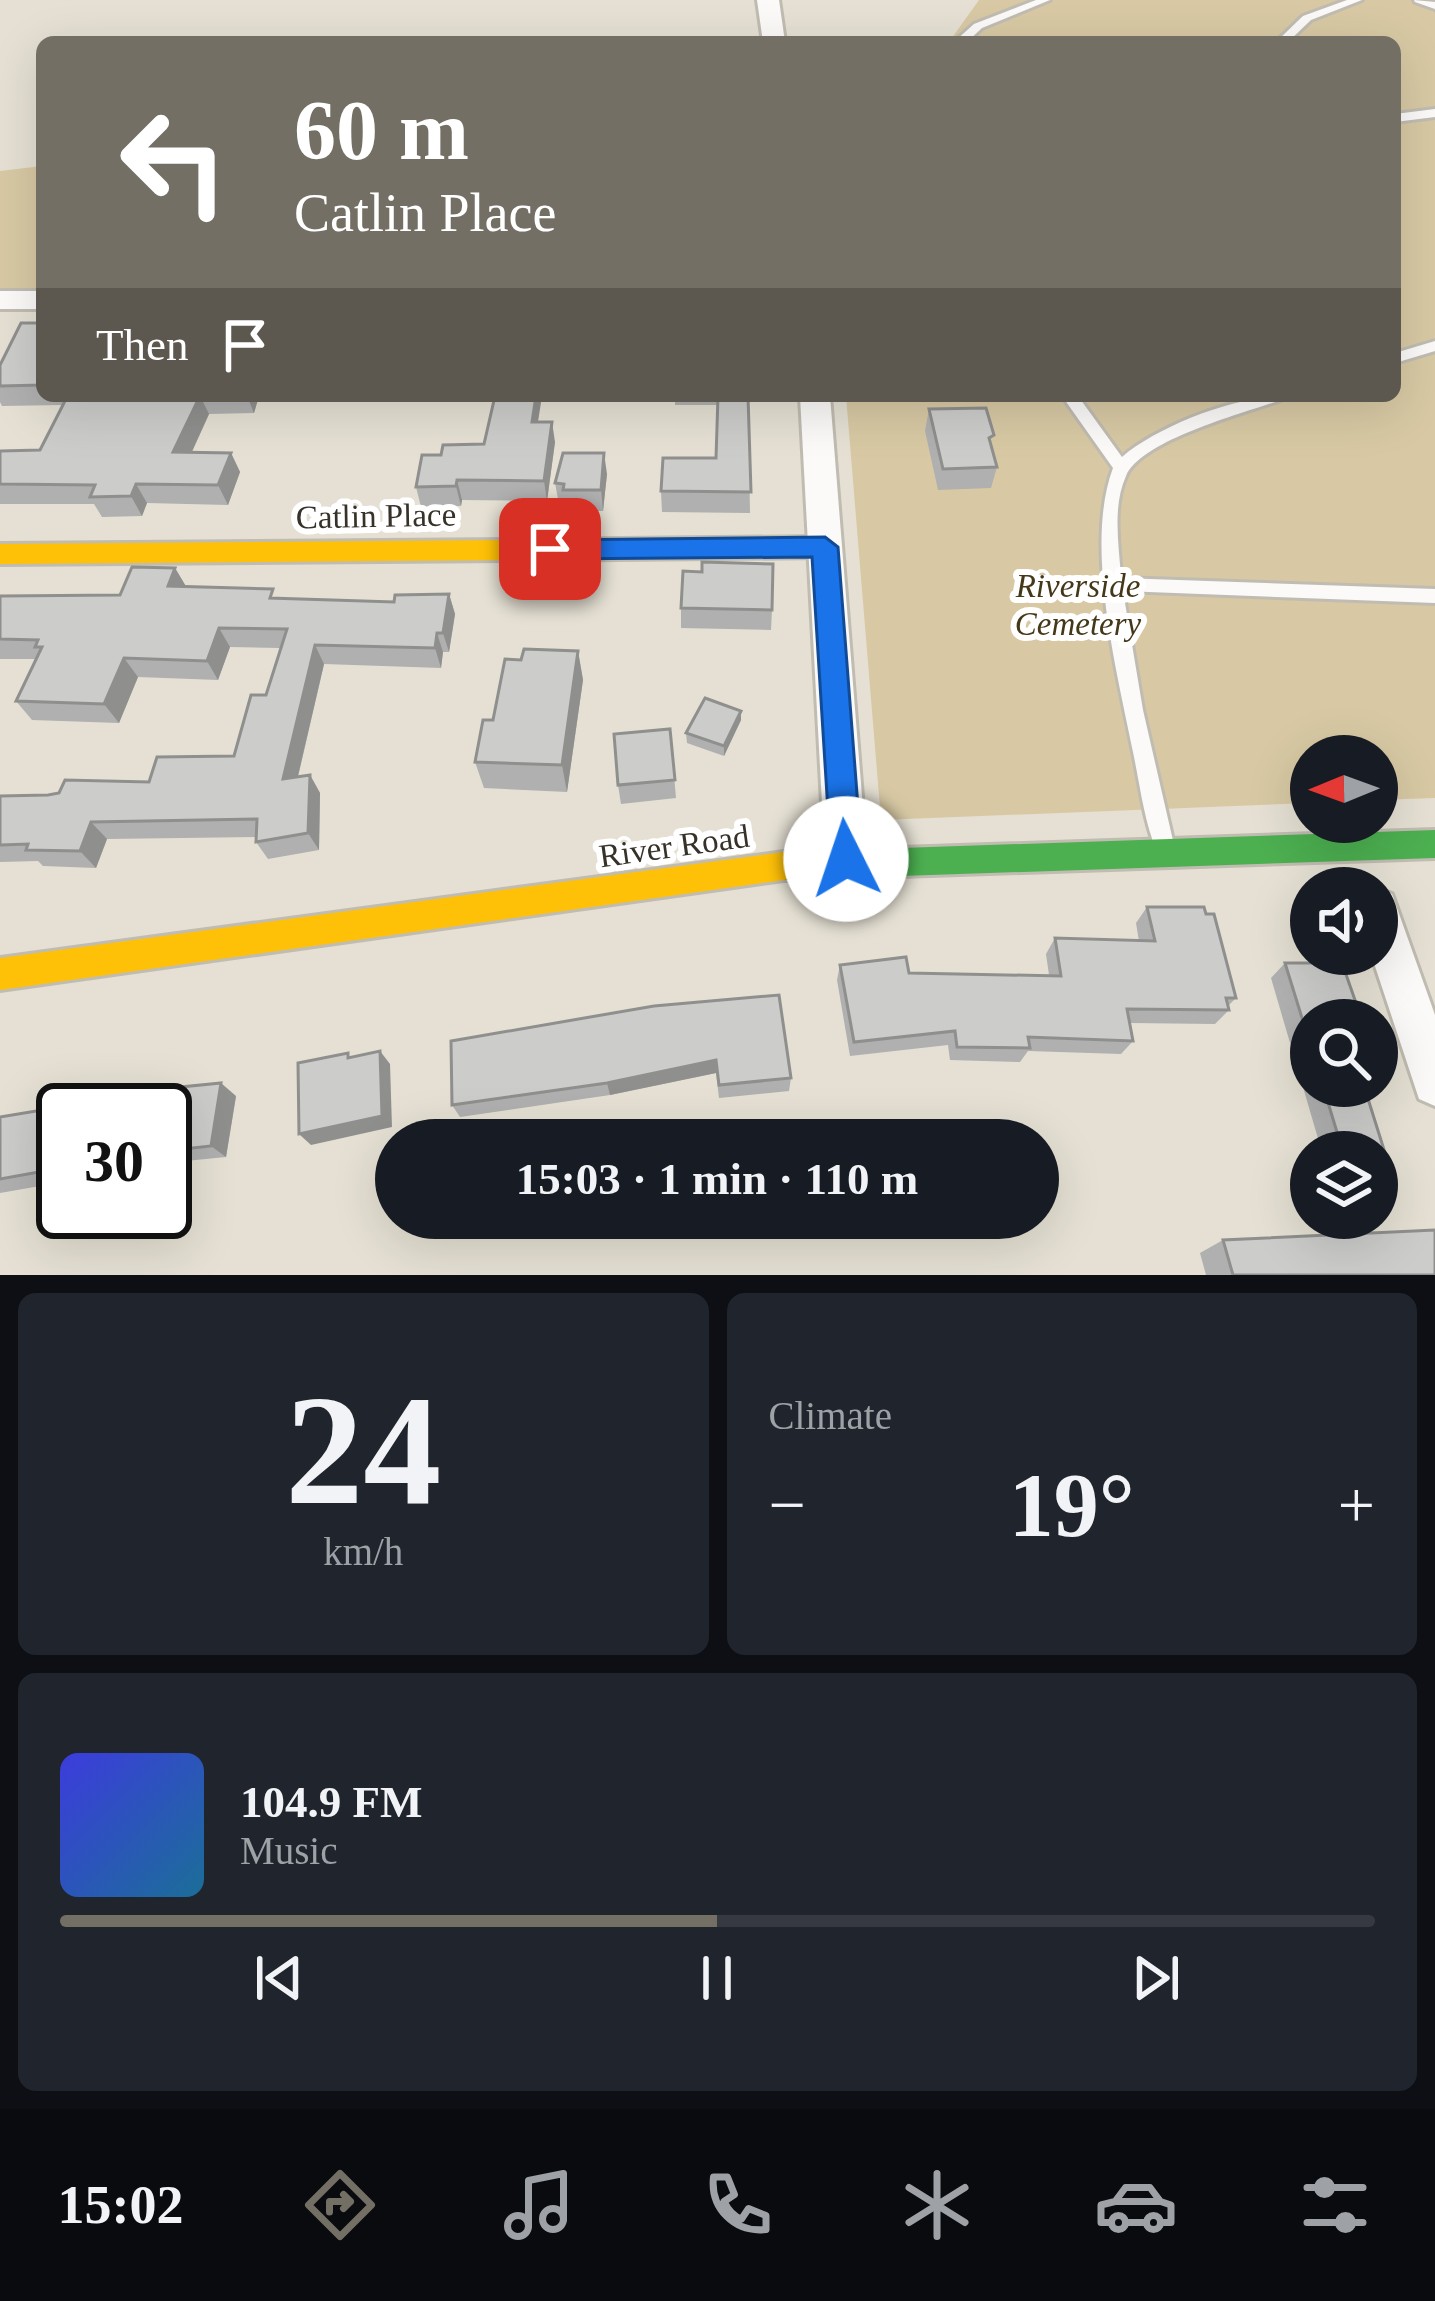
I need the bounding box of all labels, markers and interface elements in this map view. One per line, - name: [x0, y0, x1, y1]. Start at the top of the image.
- icon: left: [96, 84, 252, 240]
- text: 60 m: [294, 84, 469, 177]
- text: Catlin Place: [294, 183, 556, 243]
- icon: arrive: [212, 312, 278, 378]
- text: Then: [96, 320, 188, 370]
- street label: Catlin Place: [296, 497, 457, 535]
- pin: [499, 498, 601, 600]
- icon: arrive: [517, 516, 583, 582]
- park label: Riverside Cemetery: [1015, 568, 1142, 642]
- north arrow: [1290, 735, 1398, 843]
- map controls: [1290, 735, 1398, 1239]
- position arrow: [783, 796, 909, 922]
- street label: River Road: [597, 818, 752, 874]
- button: sound: [1290, 867, 1398, 975]
- button: search: [1290, 999, 1398, 1107]
- speed limit sign: 30: [36, 1083, 192, 1239]
- button: layers: [1290, 1131, 1398, 1239]
- text: 15:03 · 1 min · 110 m: [516, 1154, 918, 1204]
- text: 24: [285, 1364, 441, 1537]
- text: Climate: [769, 1394, 892, 1437]
- text: 19°: [1009, 1456, 1135, 1555]
- text: −: [769, 1468, 806, 1541]
- text: +: [1338, 1468, 1375, 1541]
- text: km/h: [323, 1530, 403, 1573]
- text: 104.9 FM: [240, 1777, 422, 1827]
- text: Music: [240, 1829, 338, 1872]
- icon: previous: [246, 1945, 312, 2011]
- icon: pause: [684, 1945, 750, 2011]
- icon: next: [1123, 1945, 1189, 2011]
- icon: directions: [298, 2163, 382, 2247]
- icon: music: [497, 2163, 581, 2247]
- icon: phone: [696, 2163, 780, 2247]
- icon: climate: [895, 2163, 979, 2247]
- icon: car: [1094, 2163, 1178, 2247]
- icon: filters: [1293, 2163, 1377, 2247]
- text: 15:02: [58, 2175, 183, 2235]

